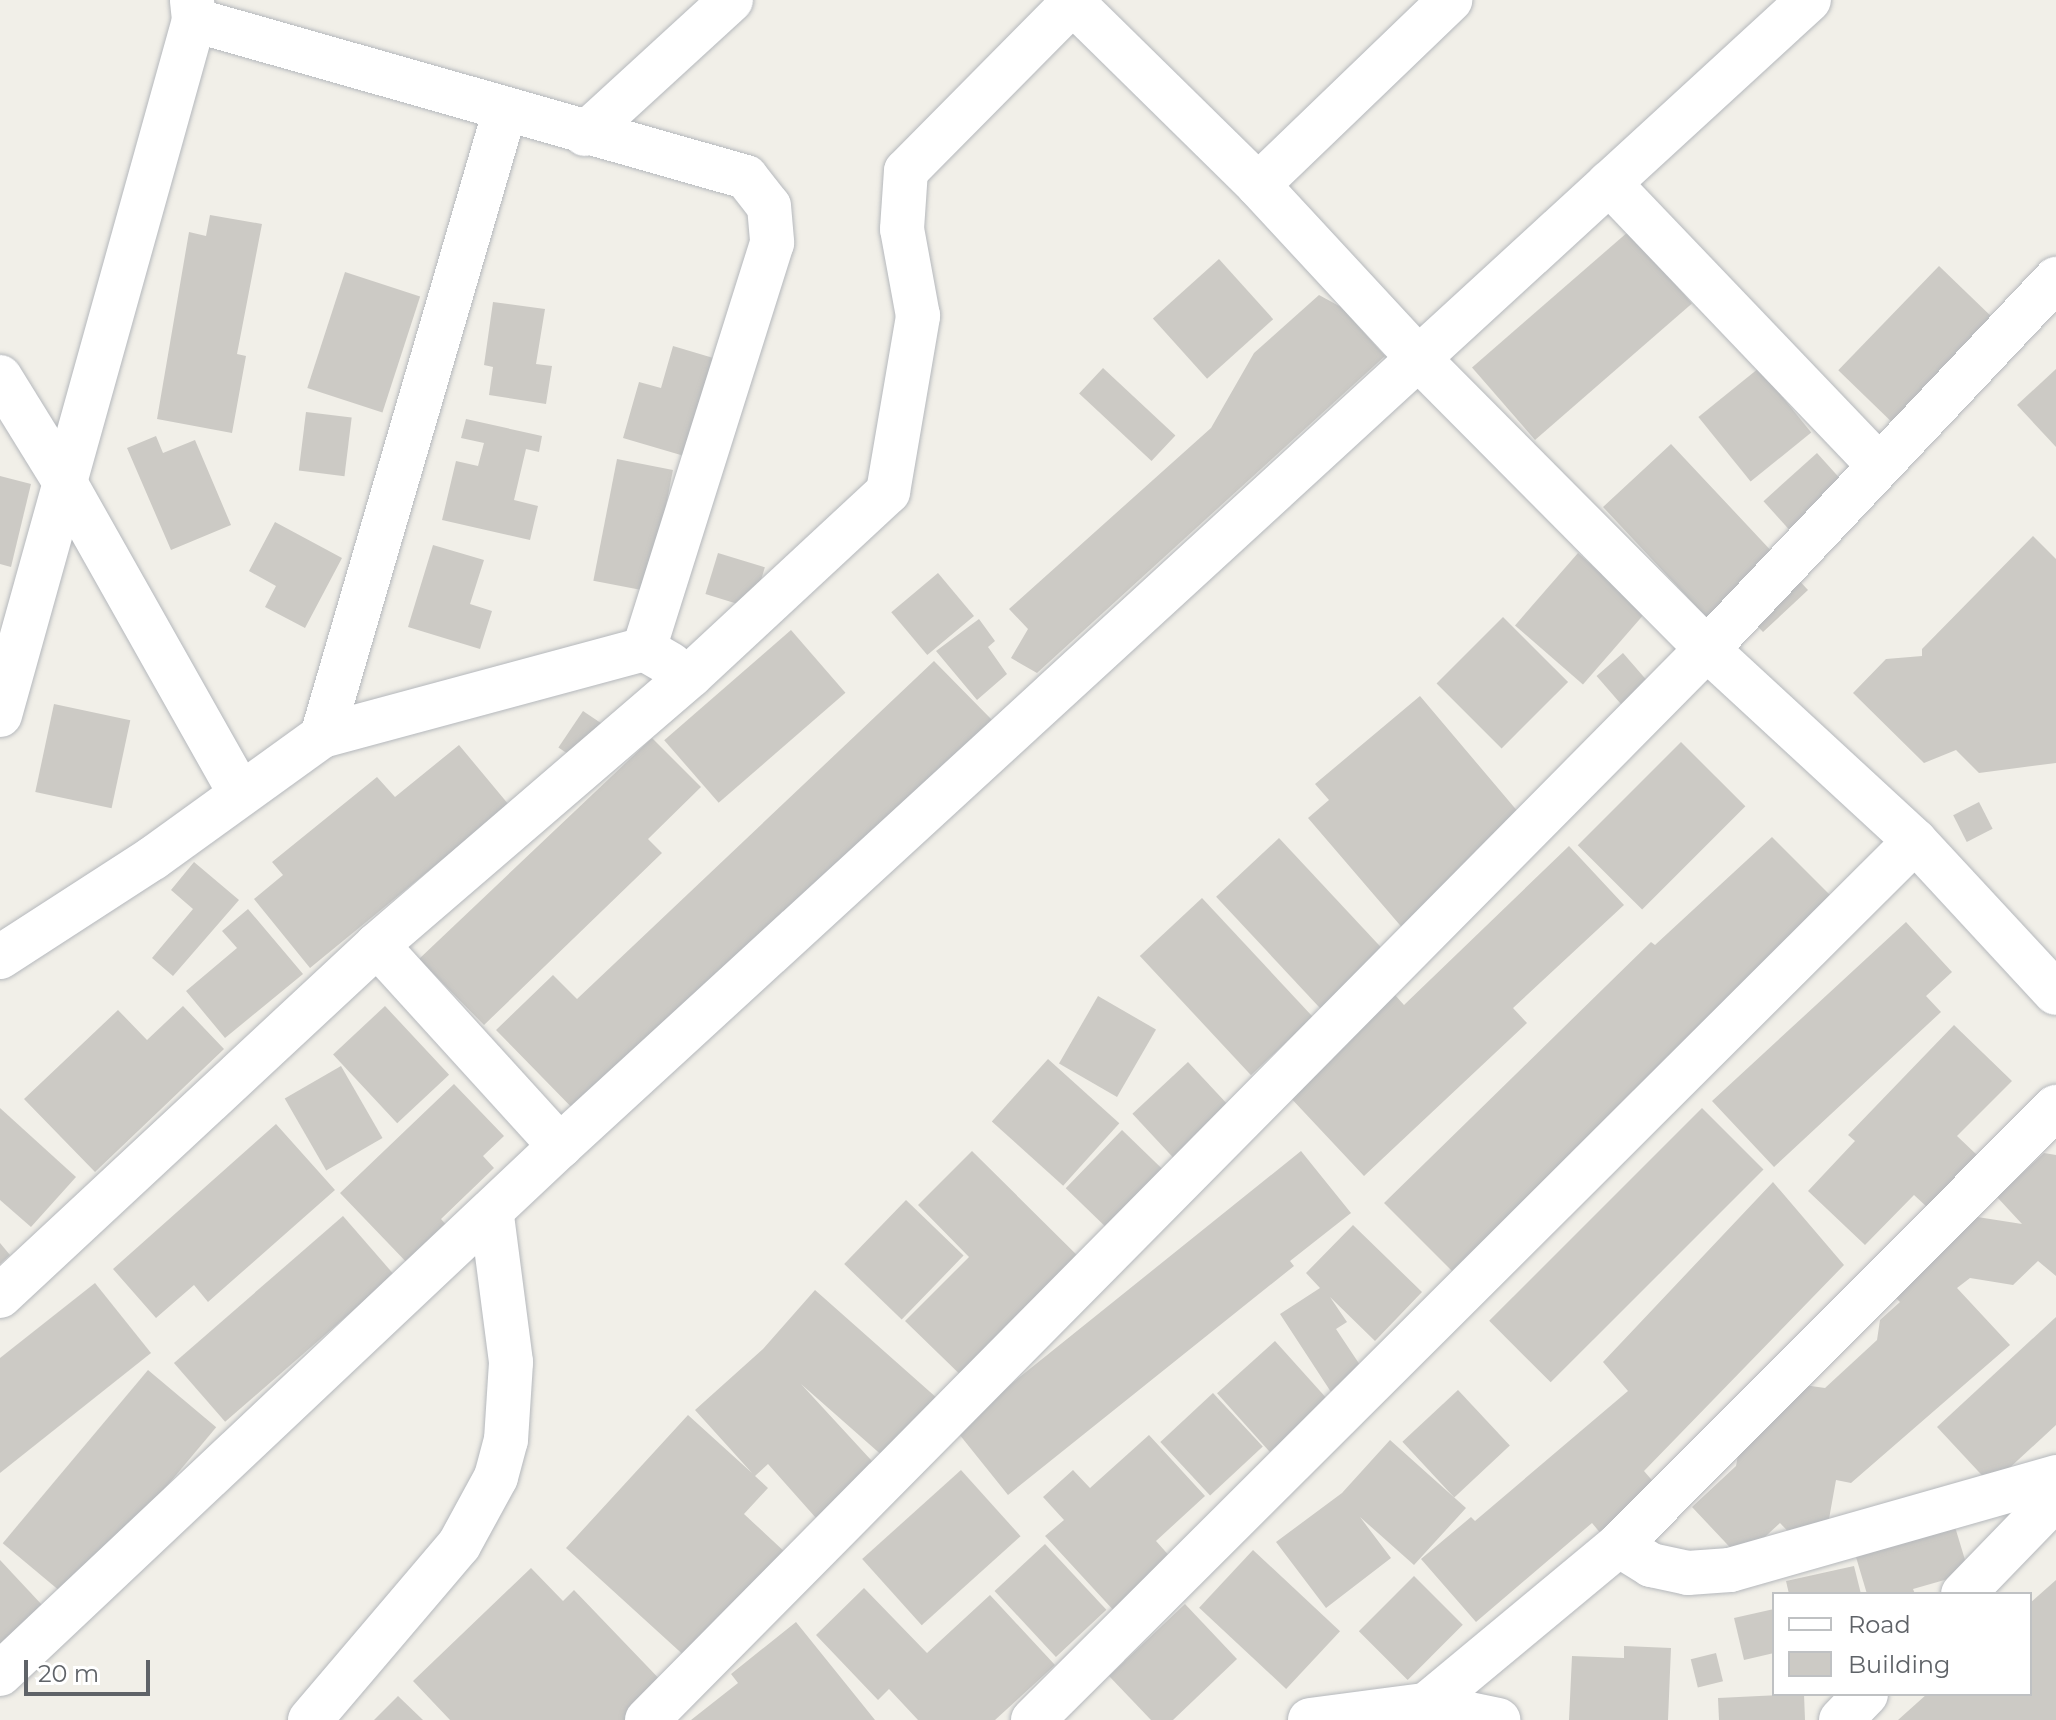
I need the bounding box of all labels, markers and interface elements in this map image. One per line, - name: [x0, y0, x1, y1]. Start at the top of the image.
- legend: [1772, 1592, 2032, 1696]
- text: Road: [1848, 1610, 1911, 1639]
- scale bar: [28, 1644, 154, 1694]
- text: Building: [1848, 1650, 1951, 1679]
- text: 20 m: [38, 1659, 99, 1688]

